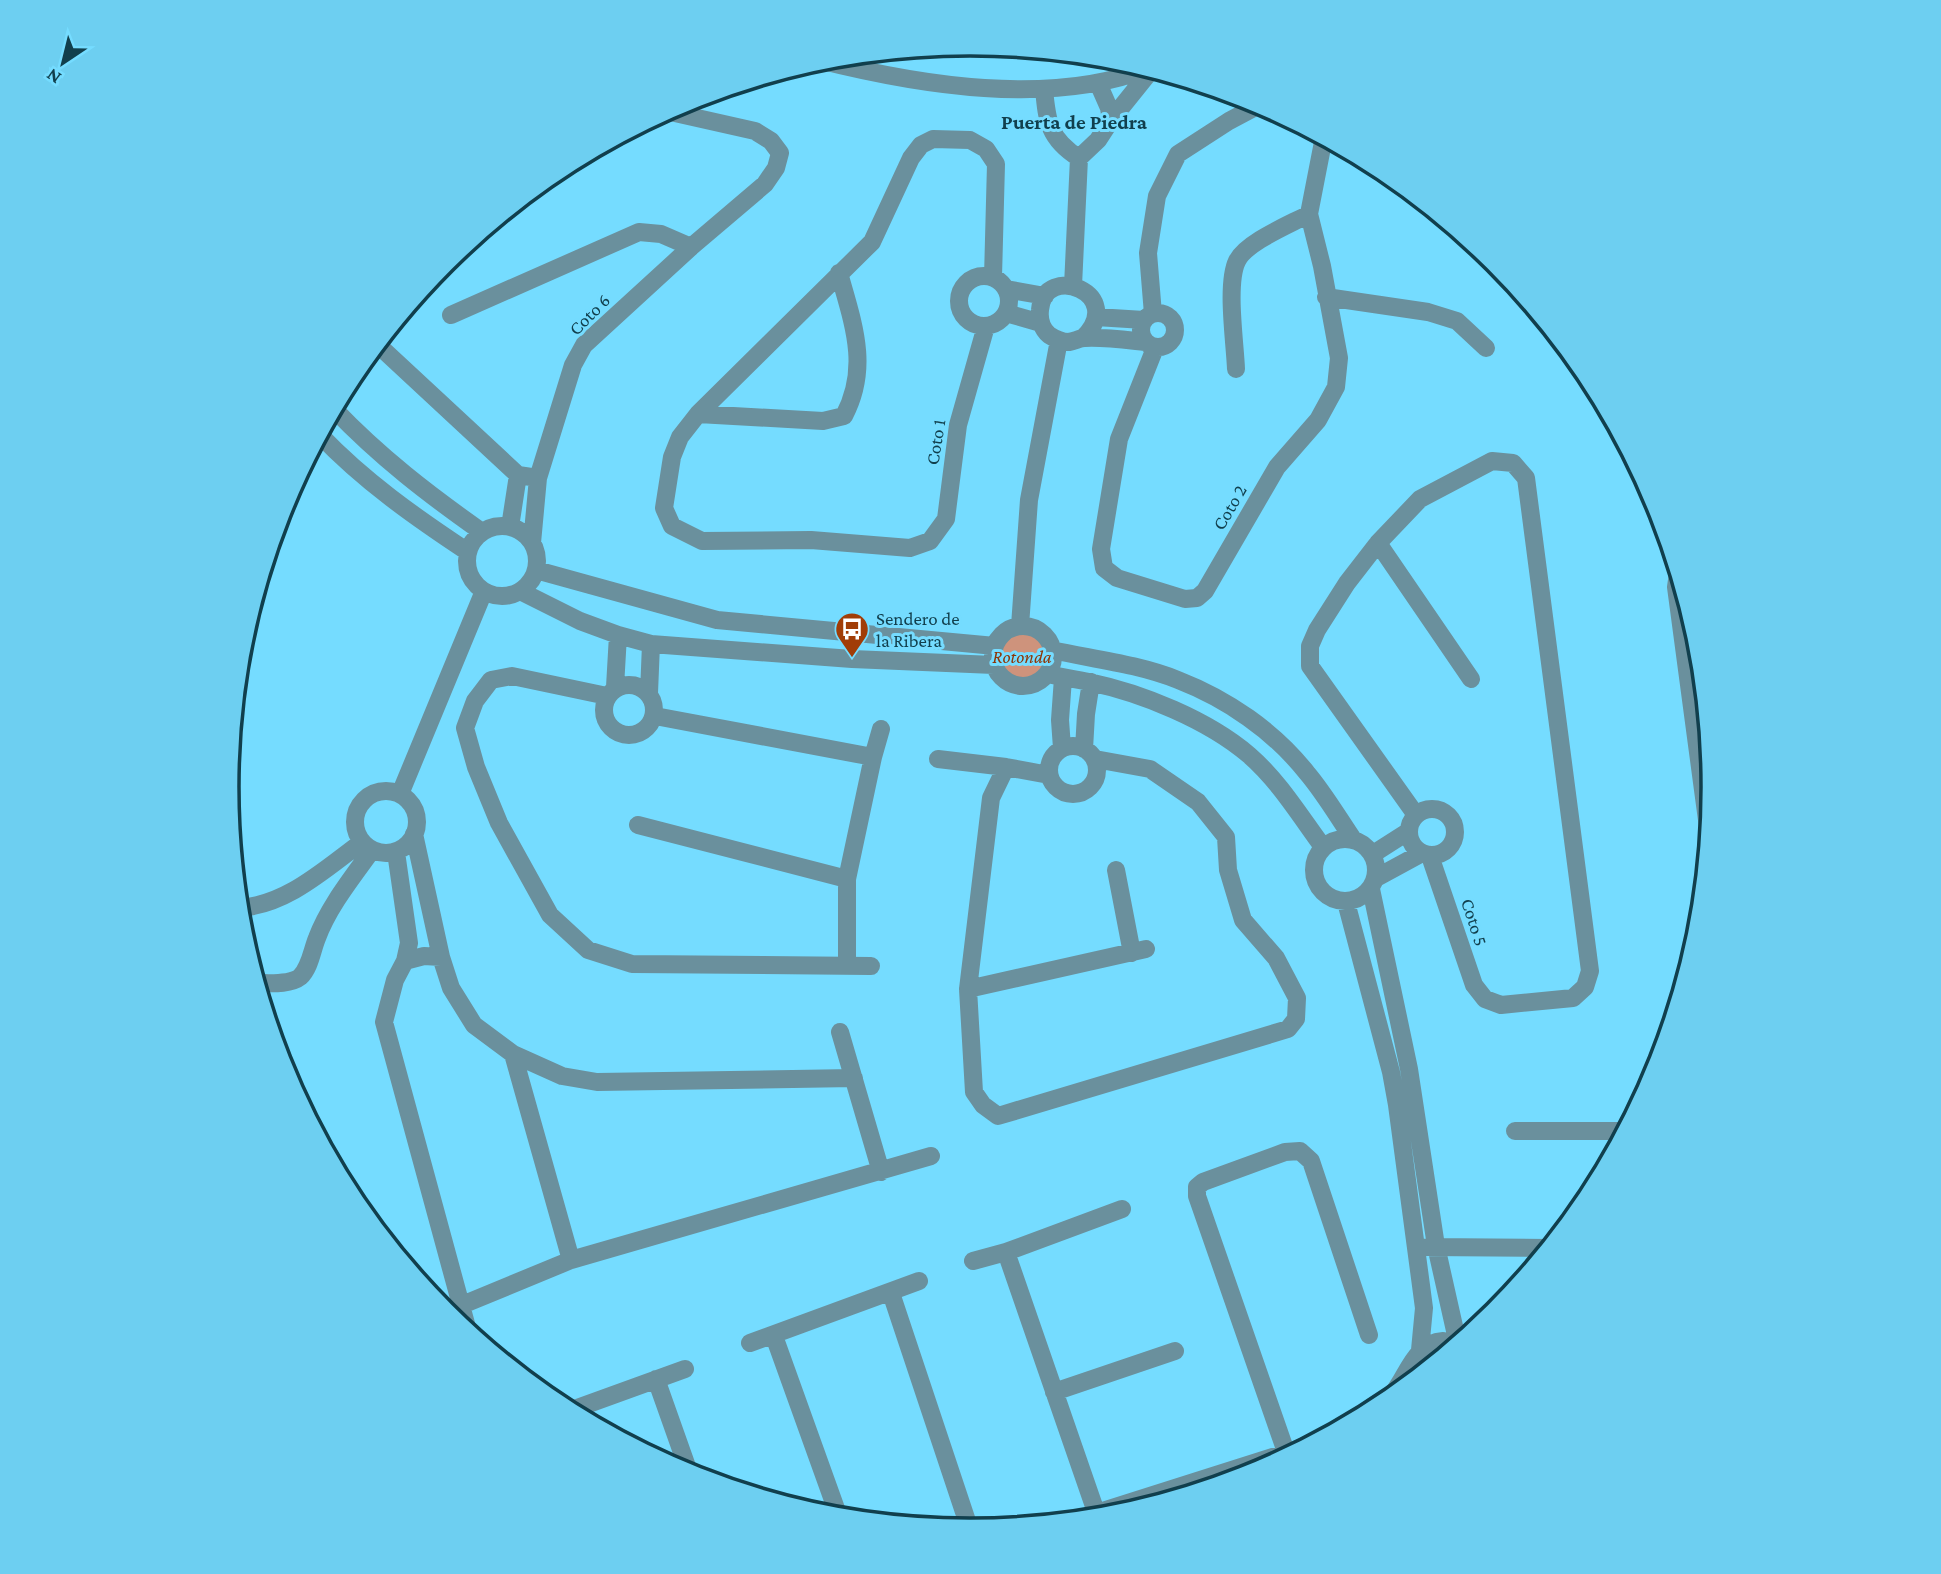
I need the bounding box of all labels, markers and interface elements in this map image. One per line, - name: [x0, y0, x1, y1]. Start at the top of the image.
- north arrow: [28, 28, 98, 98]
- text: N: [42, 64, 65, 89]
- district label: Puerta de Piedra: [1001, 110, 1148, 134]
- street label: Coto 6: [564, 289, 614, 339]
- street label: Coto 1: [922, 418, 949, 466]
- street label: Coto 2: [1208, 481, 1251, 534]
- place label: Sendero de la Ribera: [876, 608, 959, 651]
- bus stop icon: Sendero de la Ribera: [833, 610, 871, 659]
- park label: Rotonda: [992, 646, 1052, 667]
- street label: Coto 5: [1457, 896, 1492, 949]

